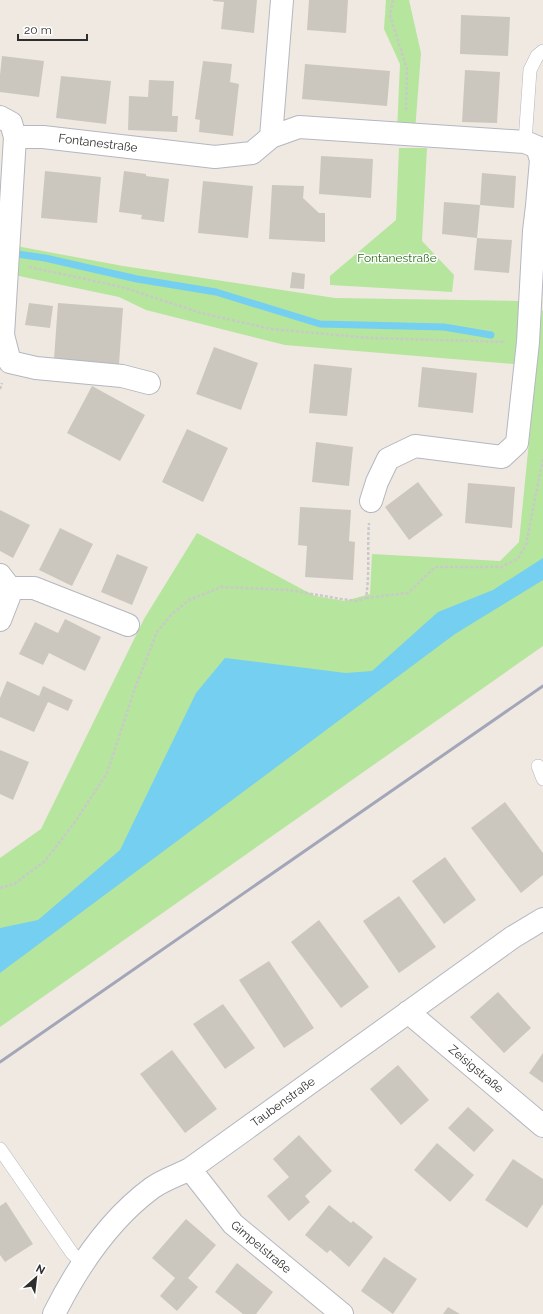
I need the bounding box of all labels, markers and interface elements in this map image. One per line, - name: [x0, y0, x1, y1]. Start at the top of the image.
- scale bar: [18, 16, 87, 42]
- text: 20 m: [24, 23, 52, 37]
- street label: Fontanestraße: [58, 131, 138, 155]
- park label: Fontanestraße: [357, 251, 437, 265]
- street label: Zeisigstraße: [446, 1042, 506, 1096]
- street label: Taubenstraße: [248, 1074, 318, 1130]
- street label: Gimpelstraße: [228, 1218, 294, 1276]
- north arrow: [16, 1258, 56, 1298]
- text: N: [34, 1262, 47, 1277]

